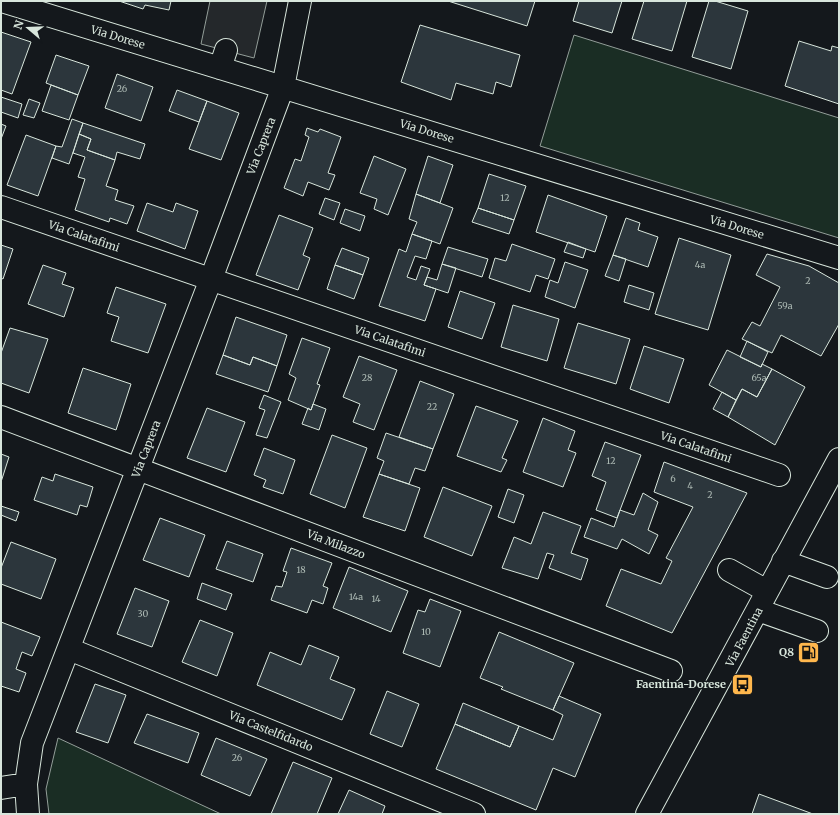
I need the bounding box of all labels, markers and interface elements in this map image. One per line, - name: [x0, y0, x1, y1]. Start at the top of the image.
- north arrow: [8, 8, 48, 48]
- text: N: [11, 18, 27, 31]
- street label: Via Dorese: [88, 22, 147, 52]
- house number: 26: [117, 83, 128, 94]
- street label: Via Caprera: [243, 115, 278, 178]
- street label: Via Dorese: [397, 116, 456, 146]
- house number: 12: [500, 192, 510, 203]
- street label: Via Dorese: [707, 212, 766, 242]
- street label: Via Calatafimi: [46, 217, 122, 255]
- house number: 4a: [695, 259, 705, 270]
- house number: 2: [805, 275, 811, 286]
- house number: 59a: [777, 300, 793, 311]
- street label: Via Calatafimi: [352, 322, 428, 360]
- house number: 28: [362, 372, 372, 383]
- house number: 65a: [751, 372, 767, 383]
- house number: 22: [427, 401, 437, 412]
- street label: Via Caprera: [128, 418, 163, 481]
- street label: Via Calatafimi: [658, 428, 734, 466]
- house number: 12: [606, 455, 616, 466]
- house number: 6: [670, 473, 676, 484]
- house number: 4: [687, 480, 693, 491]
- house number: 2: [707, 489, 713, 500]
- street label: Via Milazzo: [304, 526, 368, 562]
- house number: 18: [296, 564, 306, 575]
- house number: 14a: [349, 591, 363, 602]
- house number: 14: [371, 593, 381, 604]
- street label: Via Faentina: [722, 605, 766, 670]
- house number: 30: [138, 608, 149, 619]
- house number: 10: [421, 626, 431, 637]
- fuel station icon: Q8: [796, 639, 822, 665]
- place label: Q8: [779, 645, 794, 659]
- bus stop icon: Faentina-Dorese: [729, 671, 755, 697]
- place label: Faentina-Dorese: [636, 677, 726, 691]
- street label: Via Castelfidardo: [226, 707, 316, 754]
- house number: 26: [232, 752, 243, 763]

